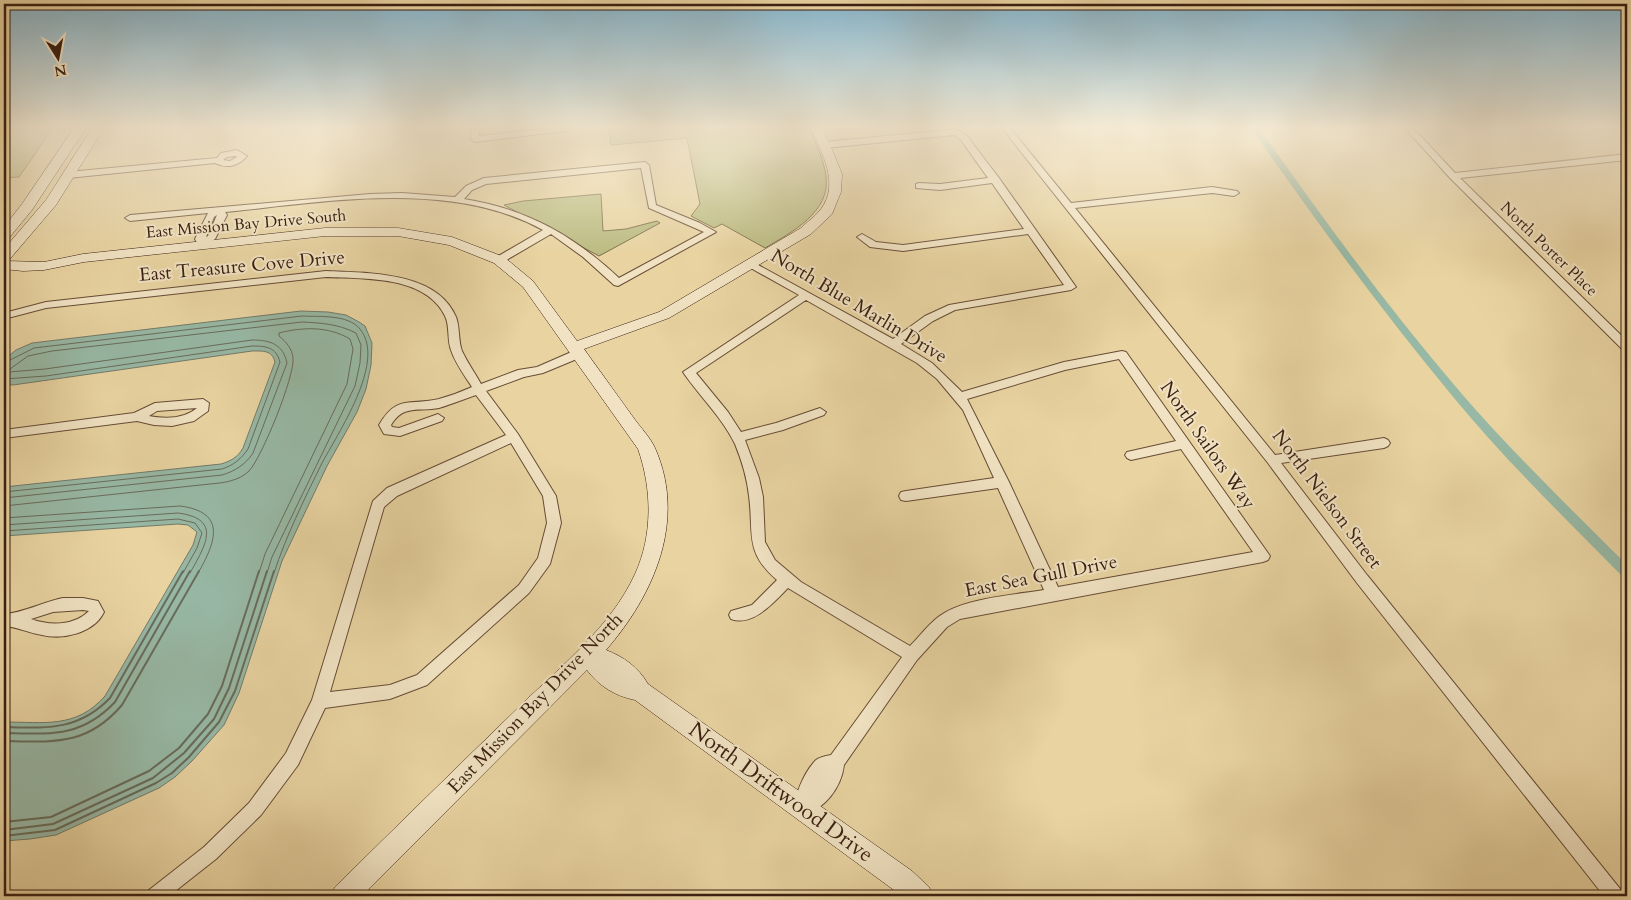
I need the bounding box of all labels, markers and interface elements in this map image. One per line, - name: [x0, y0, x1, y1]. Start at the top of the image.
- north arrow: [32, 32, 82, 82]
- text: N: [53, 60, 68, 81]
- street label: North Porter Place: [1495, 197, 1603, 301]
- street label: East Mission Bay Drive South: [145, 204, 347, 244]
- street label: North Blue Marlin Drive: [766, 243, 952, 369]
- street label: East Treasure Cove Drive: [138, 244, 346, 288]
- street label: North Sailors Way: [1154, 376, 1262, 514]
- street label: North Nielson Street: [1266, 424, 1388, 574]
- street label: East Sea Gull Drive: [962, 548, 1120, 604]
- street label: East Mission Bay Drive North: [442, 607, 629, 799]
- street label: North Driftwood Drive: [683, 715, 879, 869]

